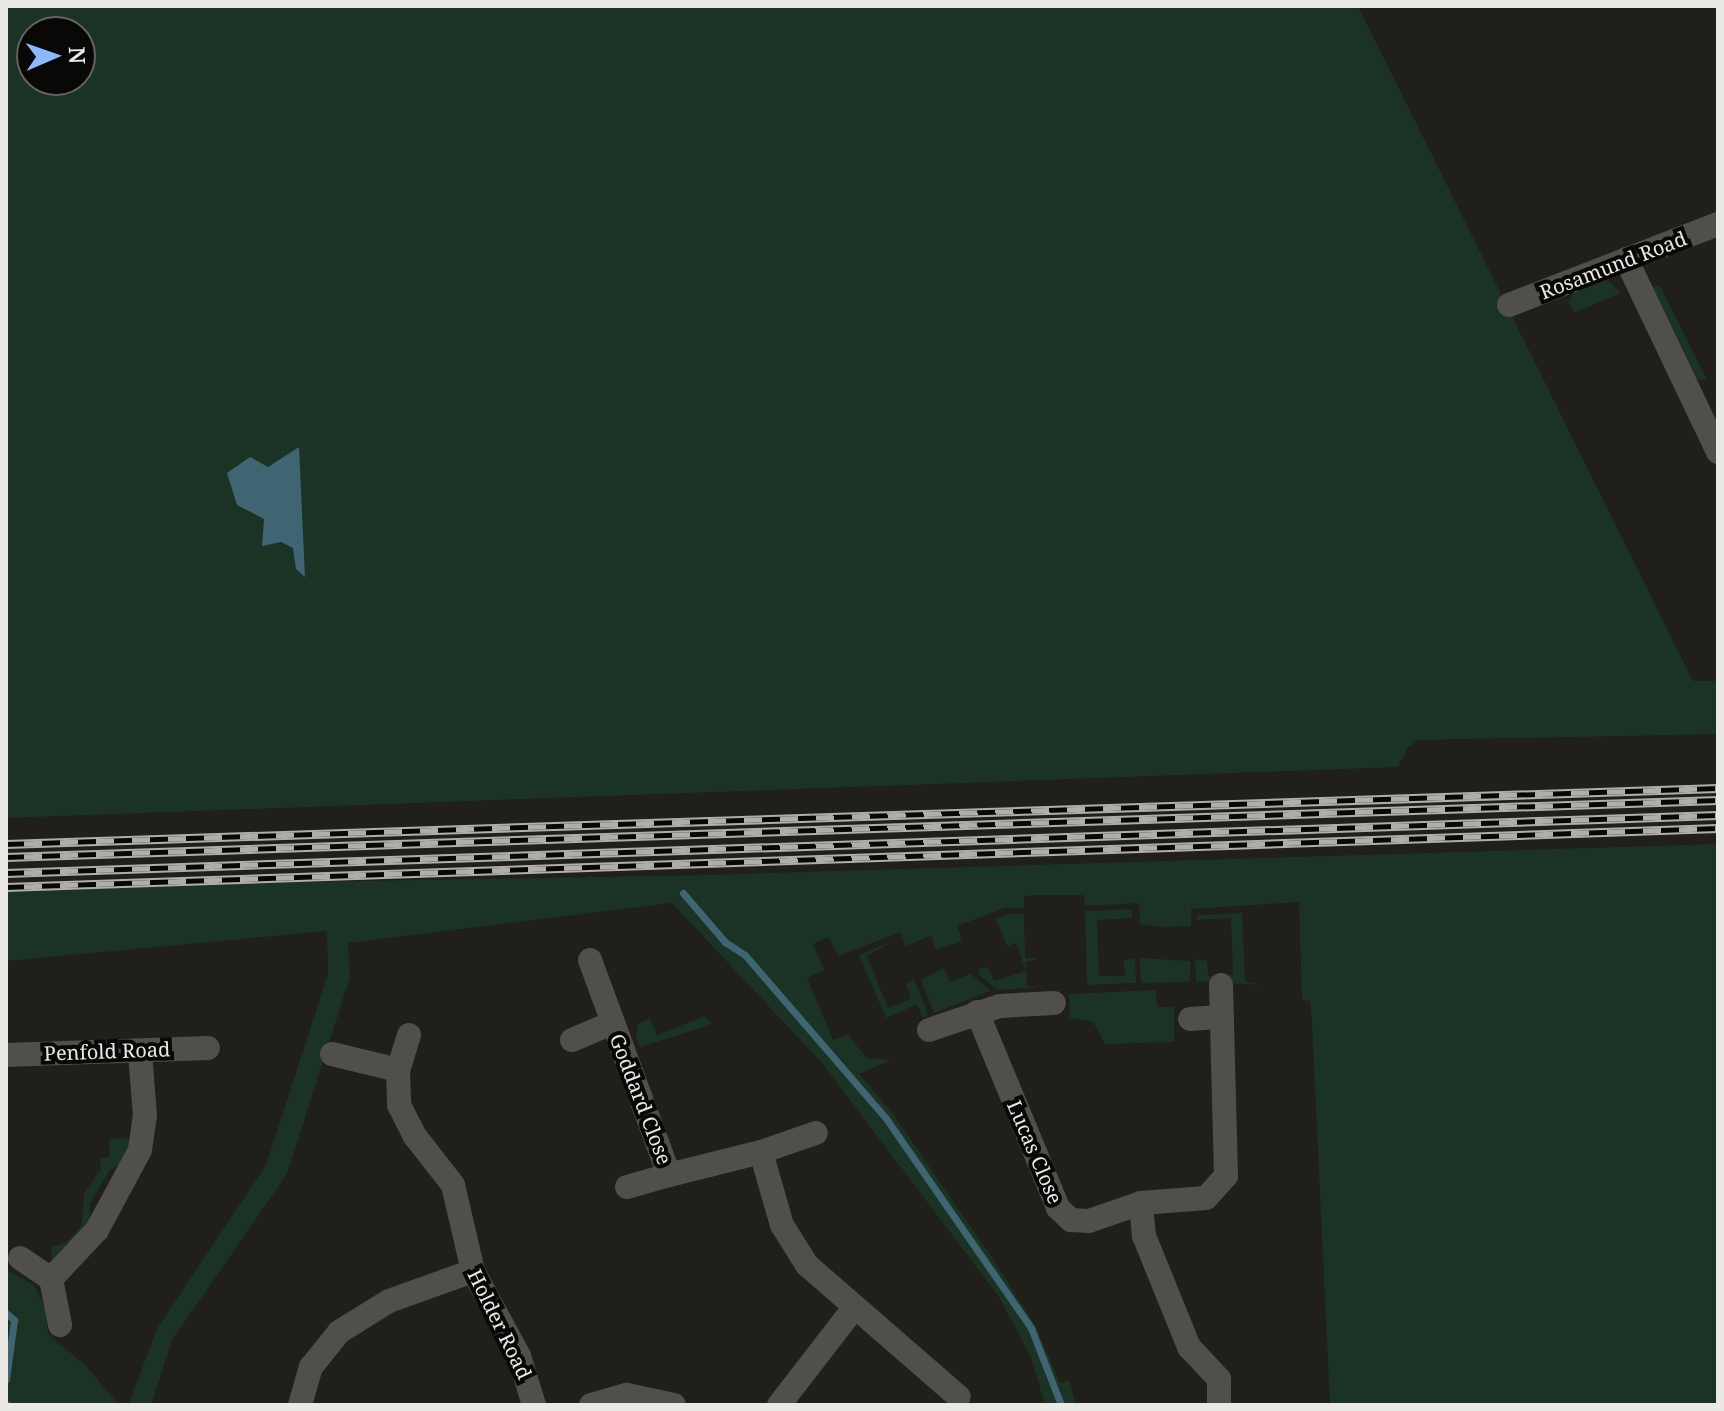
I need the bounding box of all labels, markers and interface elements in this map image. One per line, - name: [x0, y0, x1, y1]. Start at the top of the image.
- north arrow: [16, 16, 96, 96]
- text: N: [63, 46, 93, 64]
- street label: Rosamund Road: [1536, 226, 1690, 304]
- street label: Goddard Close: [605, 1030, 677, 1168]
- street label: Penfold Road: [43, 1037, 171, 1065]
- street label: Lucas Close: [1002, 1097, 1068, 1207]
- street label: Holder Road: [463, 1265, 537, 1383]

